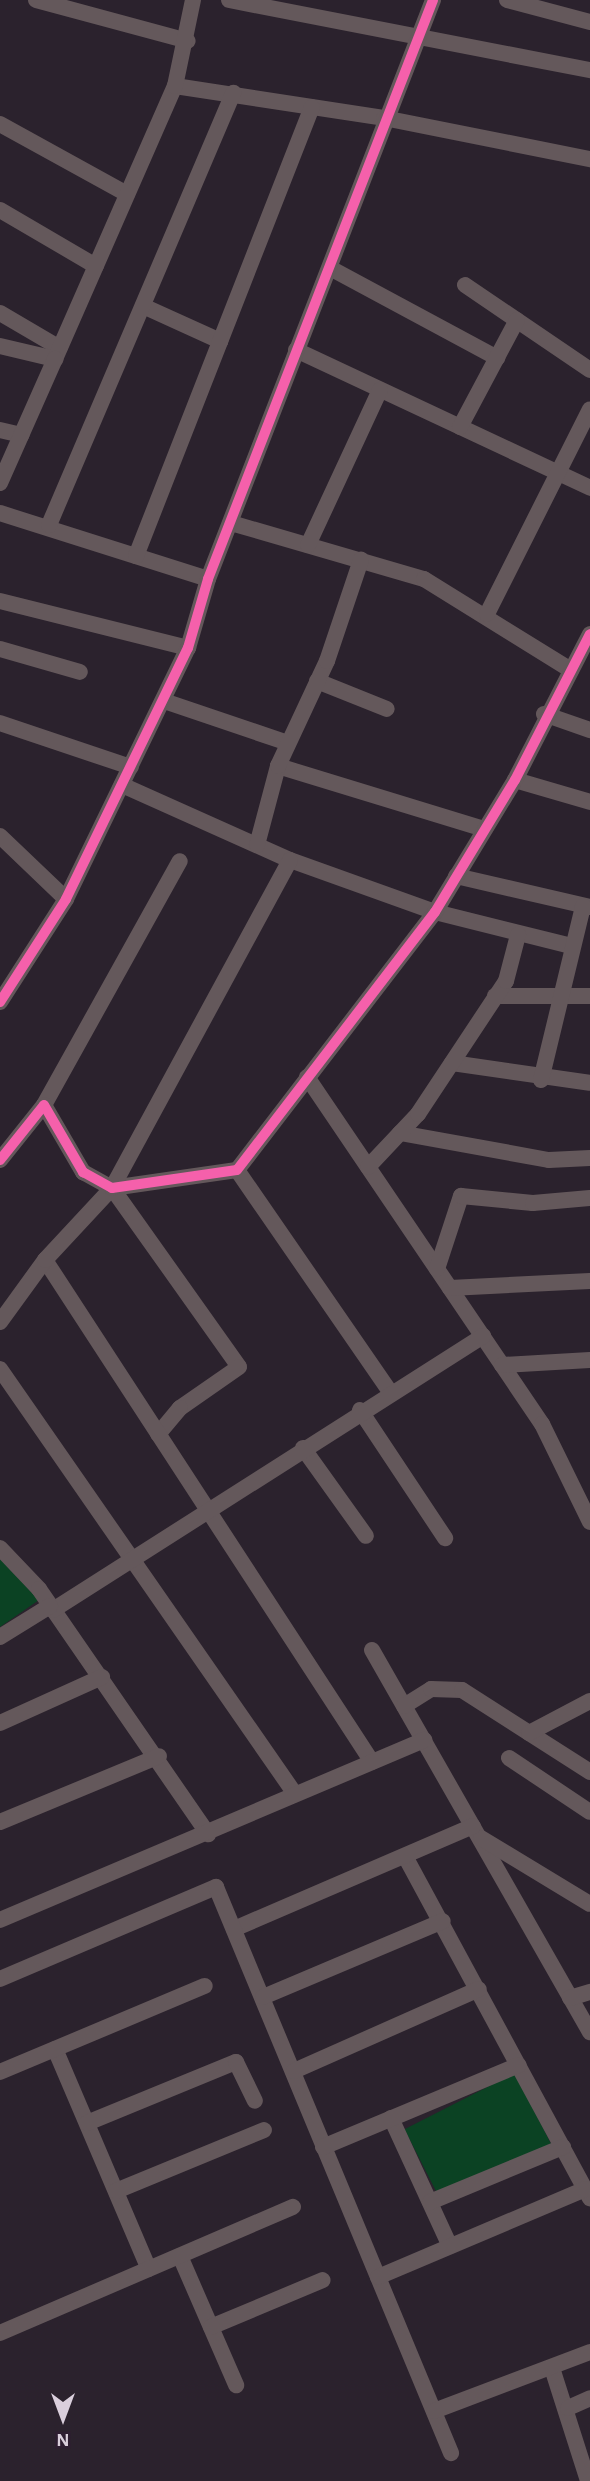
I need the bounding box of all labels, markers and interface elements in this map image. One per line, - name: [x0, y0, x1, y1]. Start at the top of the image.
- north arrow: [28, 2383, 98, 2453]
- text: N: [56, 2430, 70, 2449]

